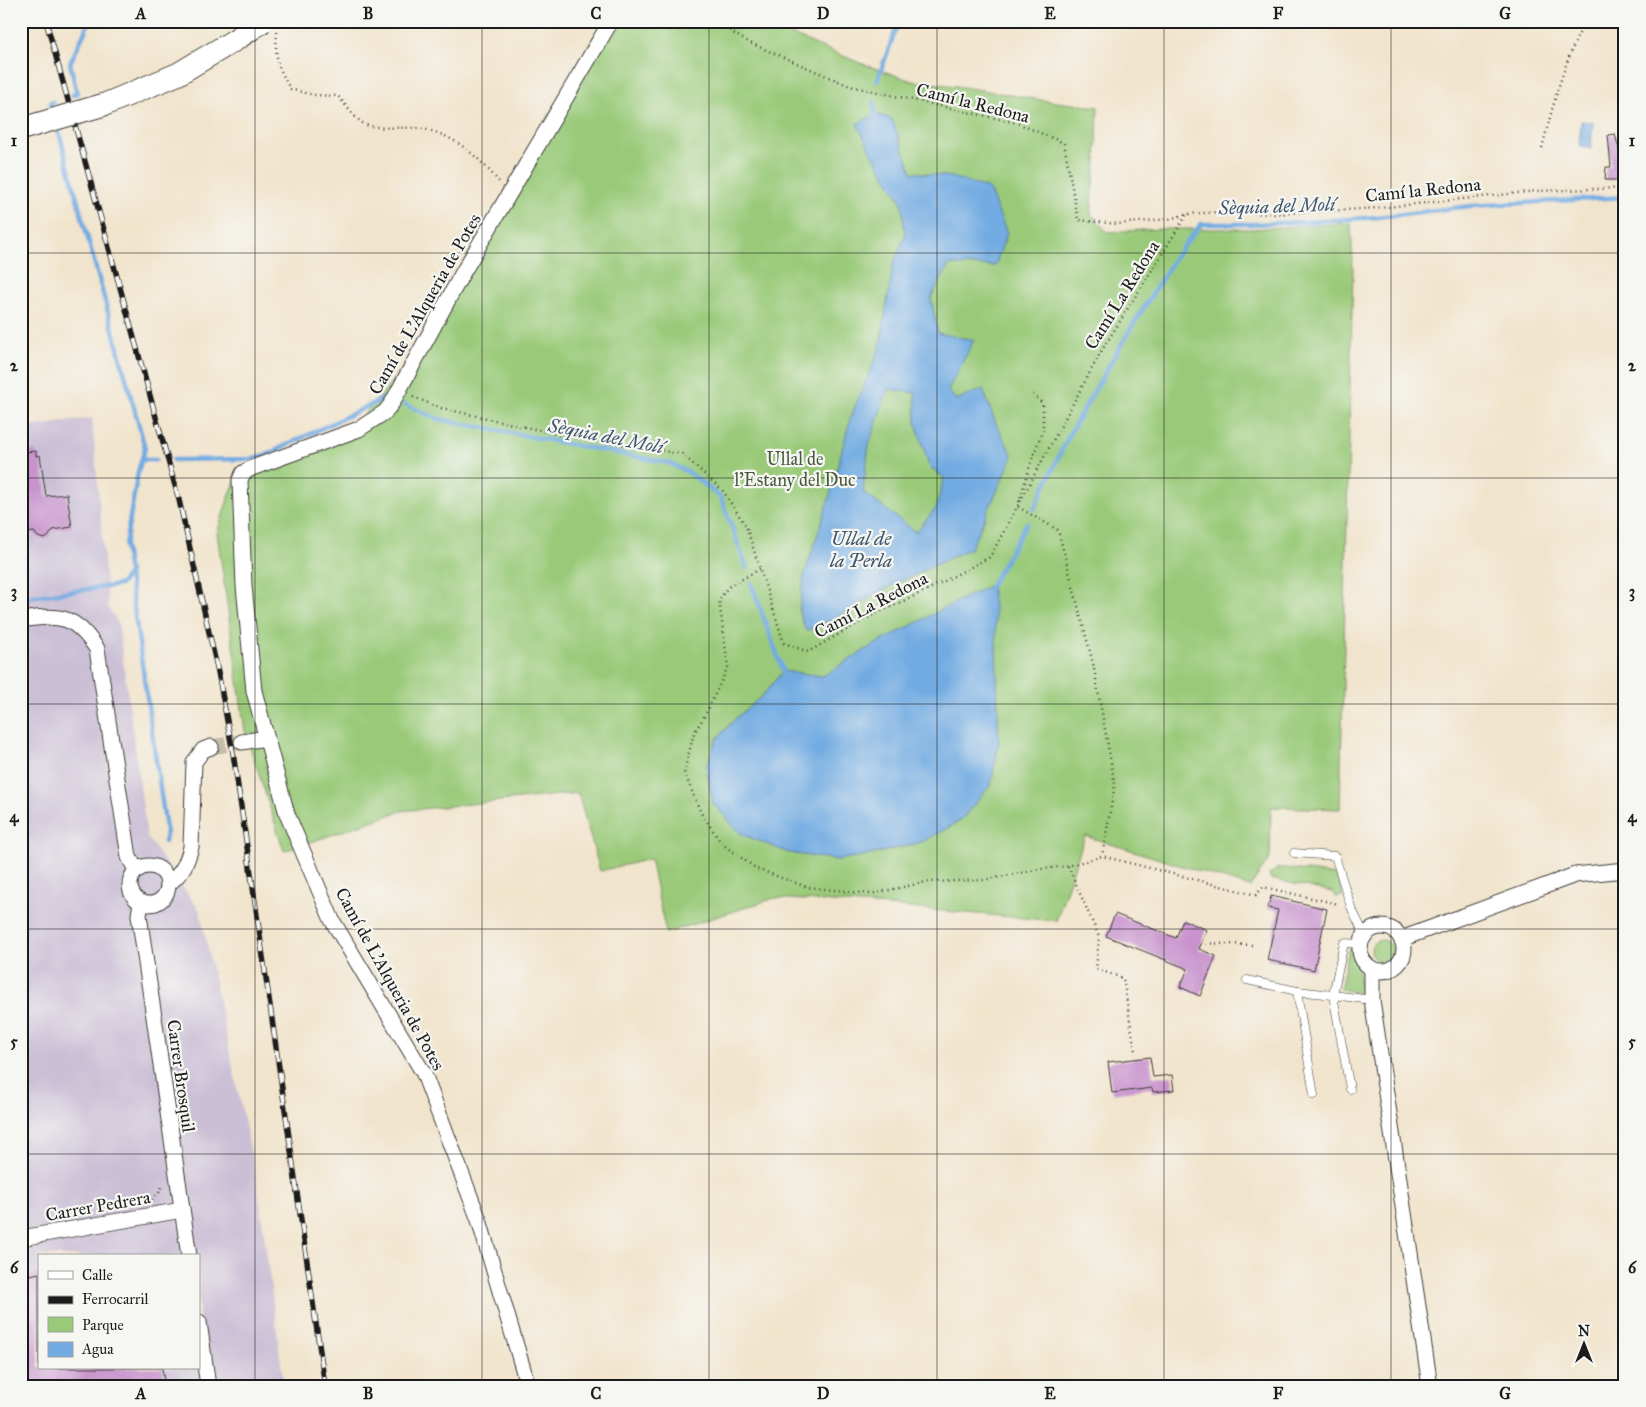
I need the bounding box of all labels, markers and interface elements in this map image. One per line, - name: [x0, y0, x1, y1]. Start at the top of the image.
- text: A: [135, 4, 147, 23]
- text: B: [363, 4, 373, 23]
- text: C: [591, 4, 602, 23]
- text: D: [817, 4, 830, 23]
- text: E: [1044, 4, 1056, 23]
- text: F: [1273, 4, 1284, 23]
- text: G: [1499, 4, 1511, 23]
- street label: Camí la Redona: [914, 78, 1032, 128]
- text: 1: [11, 131, 18, 150]
- text: 1: [1629, 131, 1636, 150]
- street label: Camí la Redona: [1364, 173, 1482, 207]
- water label: Sèquia del Molí: [1217, 192, 1339, 220]
- street label: Camí de L'Alqueria de Potes: [364, 210, 487, 399]
- street label: Camí La Redona: [1080, 236, 1164, 354]
- text: 2: [10, 356, 19, 375]
- text: 2: [1628, 356, 1637, 375]
- water label: Sèquia del Molí: [545, 413, 669, 459]
- park label: Ullal de l’Estany del Duc: [734, 448, 856, 491]
- water label: Ullal de la Perla: [829, 527, 892, 572]
- street label: Camí La Redona: [811, 567, 932, 643]
- text: 3: [11, 582, 17, 602]
- text: 3: [1629, 582, 1635, 602]
- text: 4: [10, 807, 20, 827]
- text: 4: [1628, 807, 1638, 827]
- street label: Camí de L'Alqueria de Potes: [330, 884, 449, 1075]
- street label: Carrer Brosquil: [161, 1018, 200, 1134]
- text: 5: [10, 1032, 18, 1051]
- text: 5: [1628, 1032, 1636, 1051]
- street label: Carrer Pedrera: [44, 1186, 153, 1226]
- legend: [38, 1254, 200, 1370]
- text: 6: [10, 1258, 19, 1277]
- text: 6: [1628, 1258, 1637, 1277]
- text: Calle: [82, 1266, 113, 1284]
- text: Ferrocarril: [82, 1290, 150, 1308]
- text: Parque: [82, 1316, 124, 1335]
- north arrow: [1558, 1320, 1608, 1370]
- text: N: [1578, 1323, 1590, 1340]
- text: Agua: [81, 1340, 114, 1358]
- text: A: [135, 1384, 147, 1403]
- text: B: [363, 1384, 373, 1403]
- text: C: [591, 1384, 602, 1403]
- text: D: [817, 1384, 830, 1403]
- text: E: [1044, 1384, 1056, 1403]
- text: F: [1273, 1384, 1284, 1403]
- text: G: [1499, 1384, 1511, 1403]

